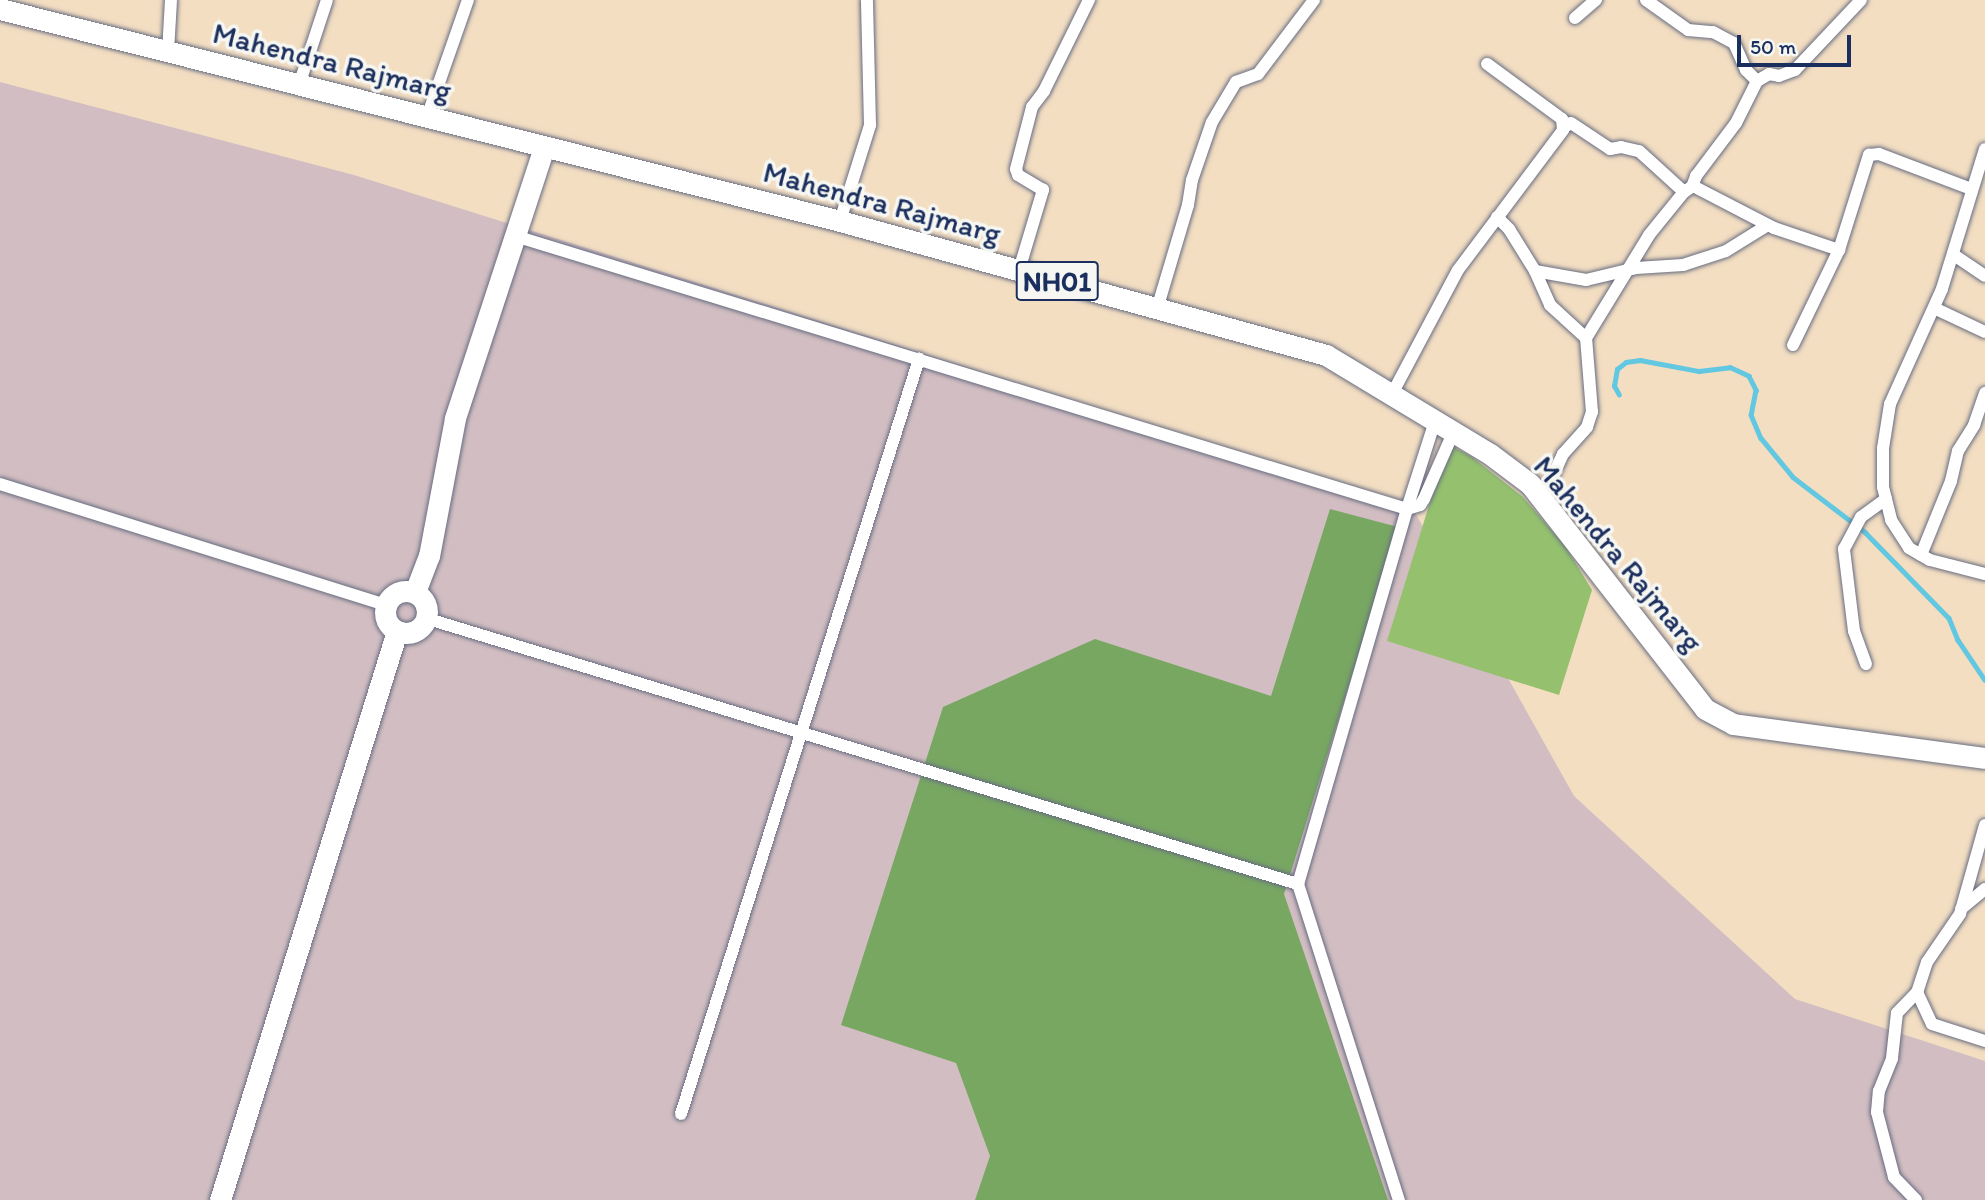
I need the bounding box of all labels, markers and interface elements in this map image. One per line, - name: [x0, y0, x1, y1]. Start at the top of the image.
- street label: Mahendra Rajmarg: [210, 15, 454, 109]
- scale bar: [1740, 21, 1854, 65]
- text: 50 m: [1750, 34, 1796, 59]
- street label: Mahendra Rajmarg: [760, 154, 1004, 252]
- road number: NH01: [1015, 256, 1099, 306]
- street label: Mahendra Rajmarg: [1526, 449, 1710, 659]

